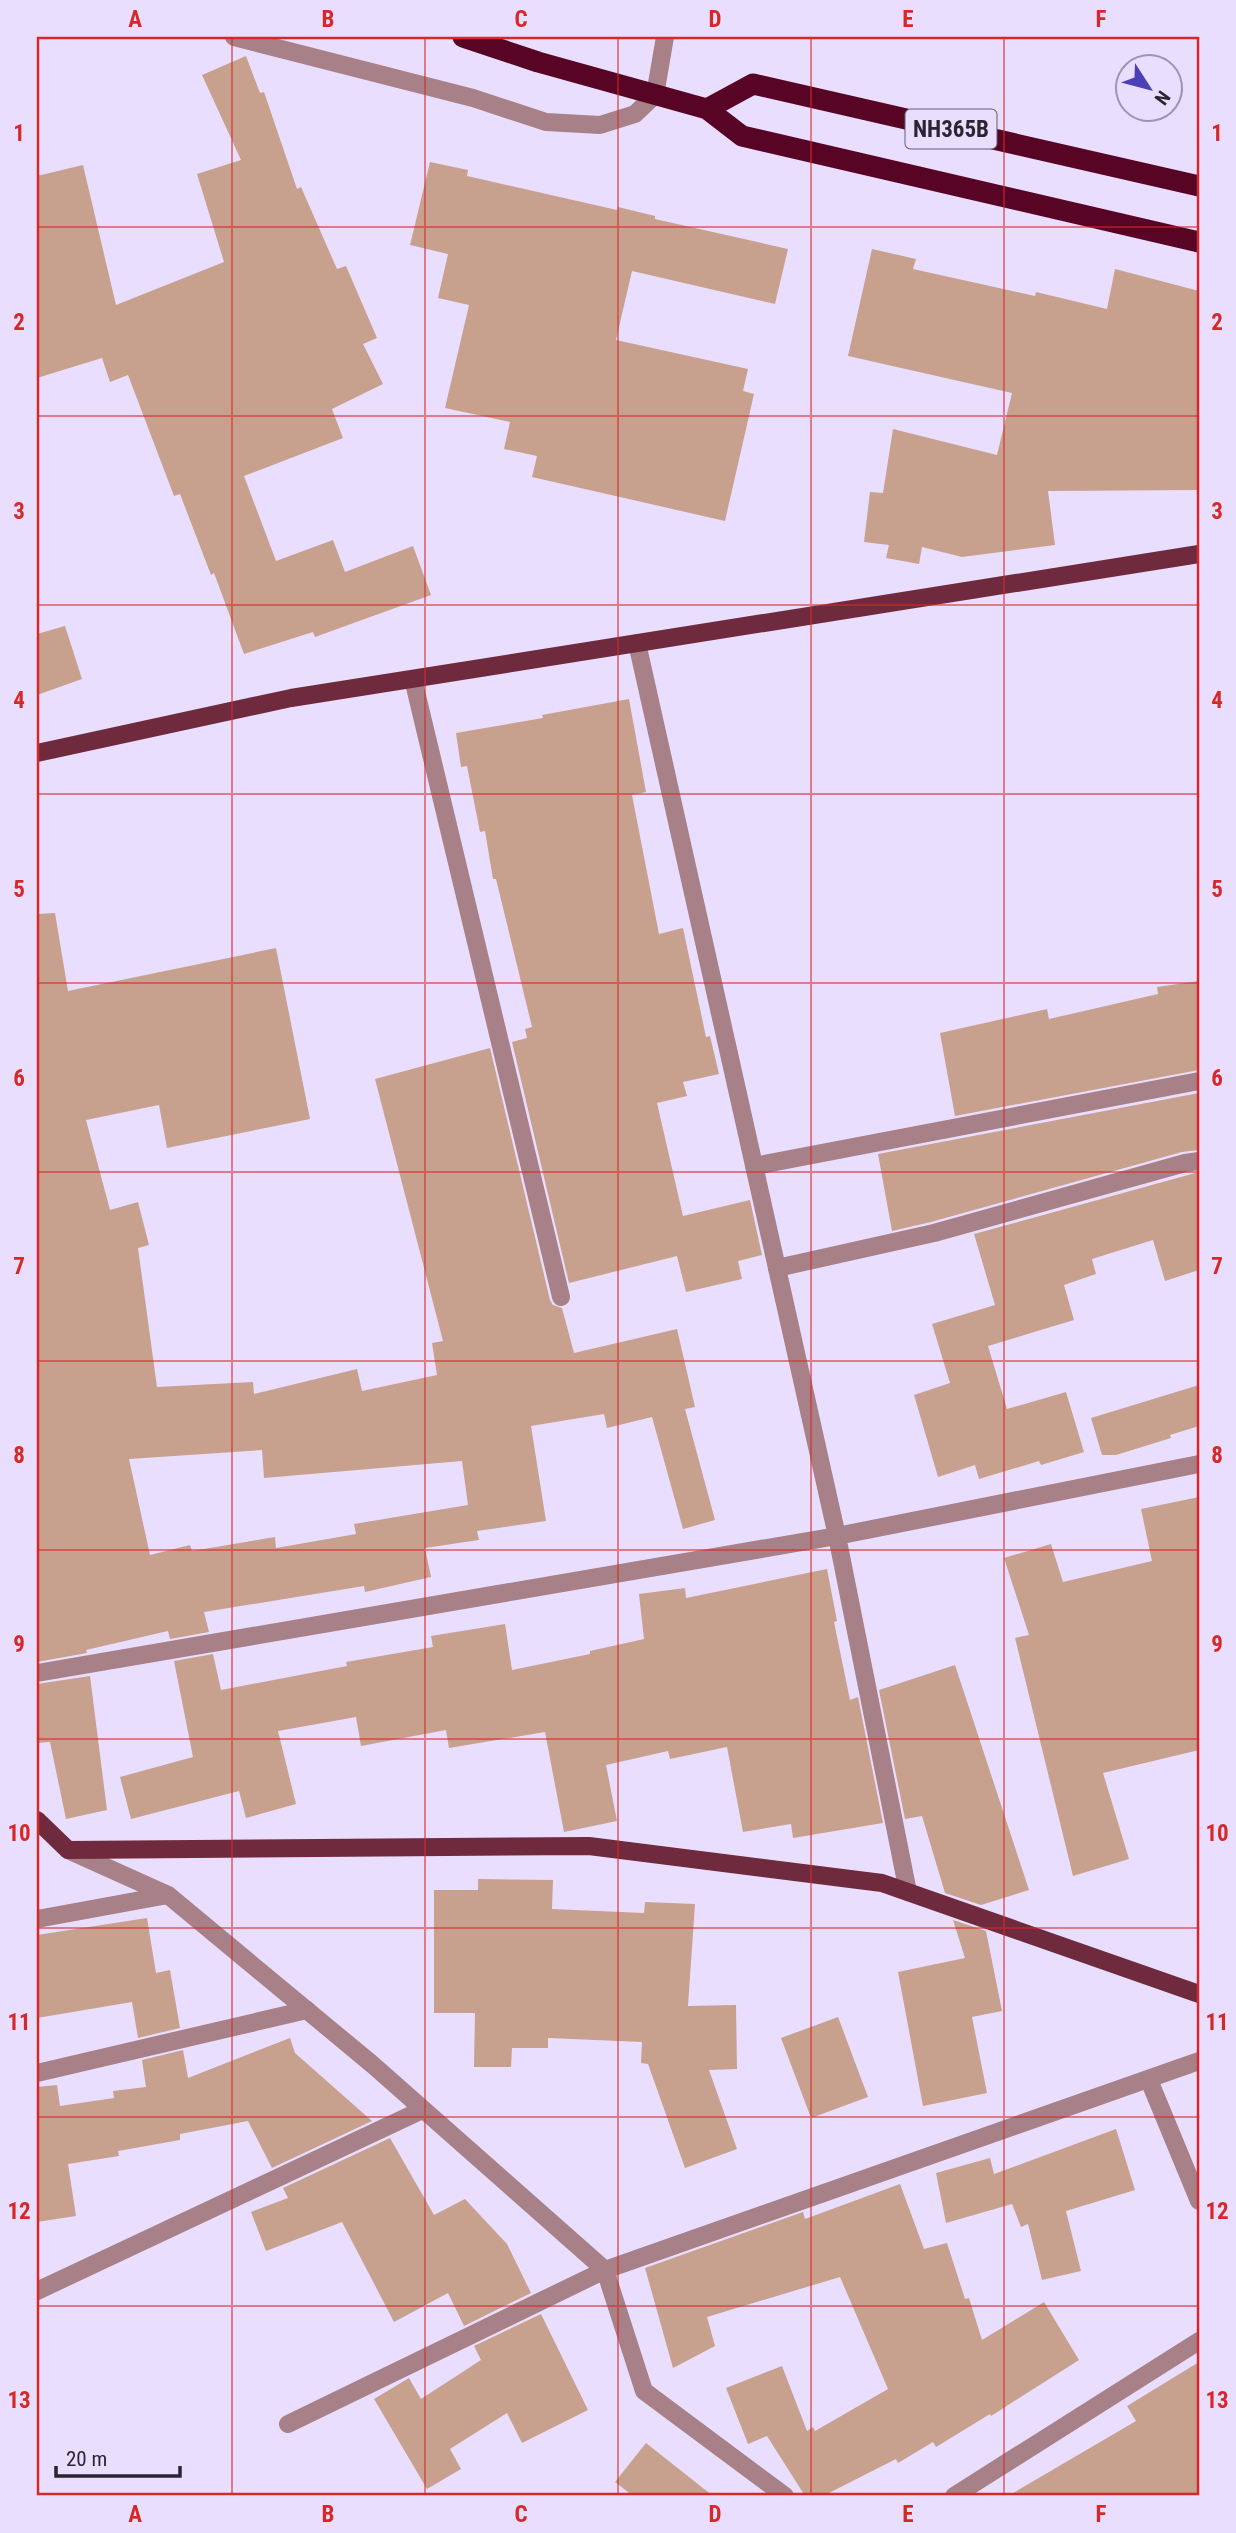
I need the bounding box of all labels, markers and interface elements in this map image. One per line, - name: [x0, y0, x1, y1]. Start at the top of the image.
- text: A: [128, 6, 142, 33]
- text: B: [322, 6, 334, 33]
- text: C: [514, 6, 528, 33]
- text: D: [709, 6, 722, 33]
- text: E: [902, 6, 914, 33]
- text: F: [1096, 6, 1107, 33]
- north arrow: [1114, 52, 1184, 122]
- text: N: [1150, 86, 1175, 109]
- road number: NH365B: [906, 110, 996, 148]
- text: 1: [13, 120, 25, 147]
- text: 1: [1211, 120, 1223, 147]
- text: 2: [13, 309, 25, 336]
- text: 2: [1211, 309, 1223, 336]
- text: 3: [13, 498, 25, 525]
- text: 3: [1211, 498, 1223, 525]
- text: 4: [13, 687, 25, 714]
- text: 4: [1211, 687, 1223, 714]
- text: 5: [13, 876, 25, 903]
- text: 5: [1211, 876, 1223, 903]
- text: 6: [13, 1065, 25, 1092]
- text: 6: [1211, 1065, 1223, 1092]
- text: 7: [13, 1253, 25, 1280]
- text: 7: [1211, 1253, 1223, 1280]
- text: 8: [13, 1442, 25, 1469]
- text: 8: [1211, 1442, 1223, 1469]
- text: 9: [13, 1631, 25, 1658]
- text: 9: [1211, 1631, 1223, 1658]
- text: 10: [7, 1820, 31, 1847]
- text: 10: [1205, 1820, 1229, 1847]
- text: 11: [7, 2009, 31, 2036]
- text: 11: [1205, 2009, 1229, 2036]
- text: 12: [7, 2198, 31, 2225]
- text: 12: [1205, 2198, 1229, 2225]
- text: 13: [7, 2387, 31, 2414]
- text: 13: [1205, 2387, 1229, 2414]
- scale bar: [56, 2435, 180, 2479]
- text: 20 m: [66, 2447, 107, 2471]
- text: A: [128, 2501, 142, 2528]
- text: B: [322, 2501, 334, 2528]
- text: C: [514, 2501, 528, 2528]
- text: D: [709, 2501, 722, 2528]
- text: E: [902, 2501, 914, 2528]
- text: F: [1096, 2501, 1107, 2528]

